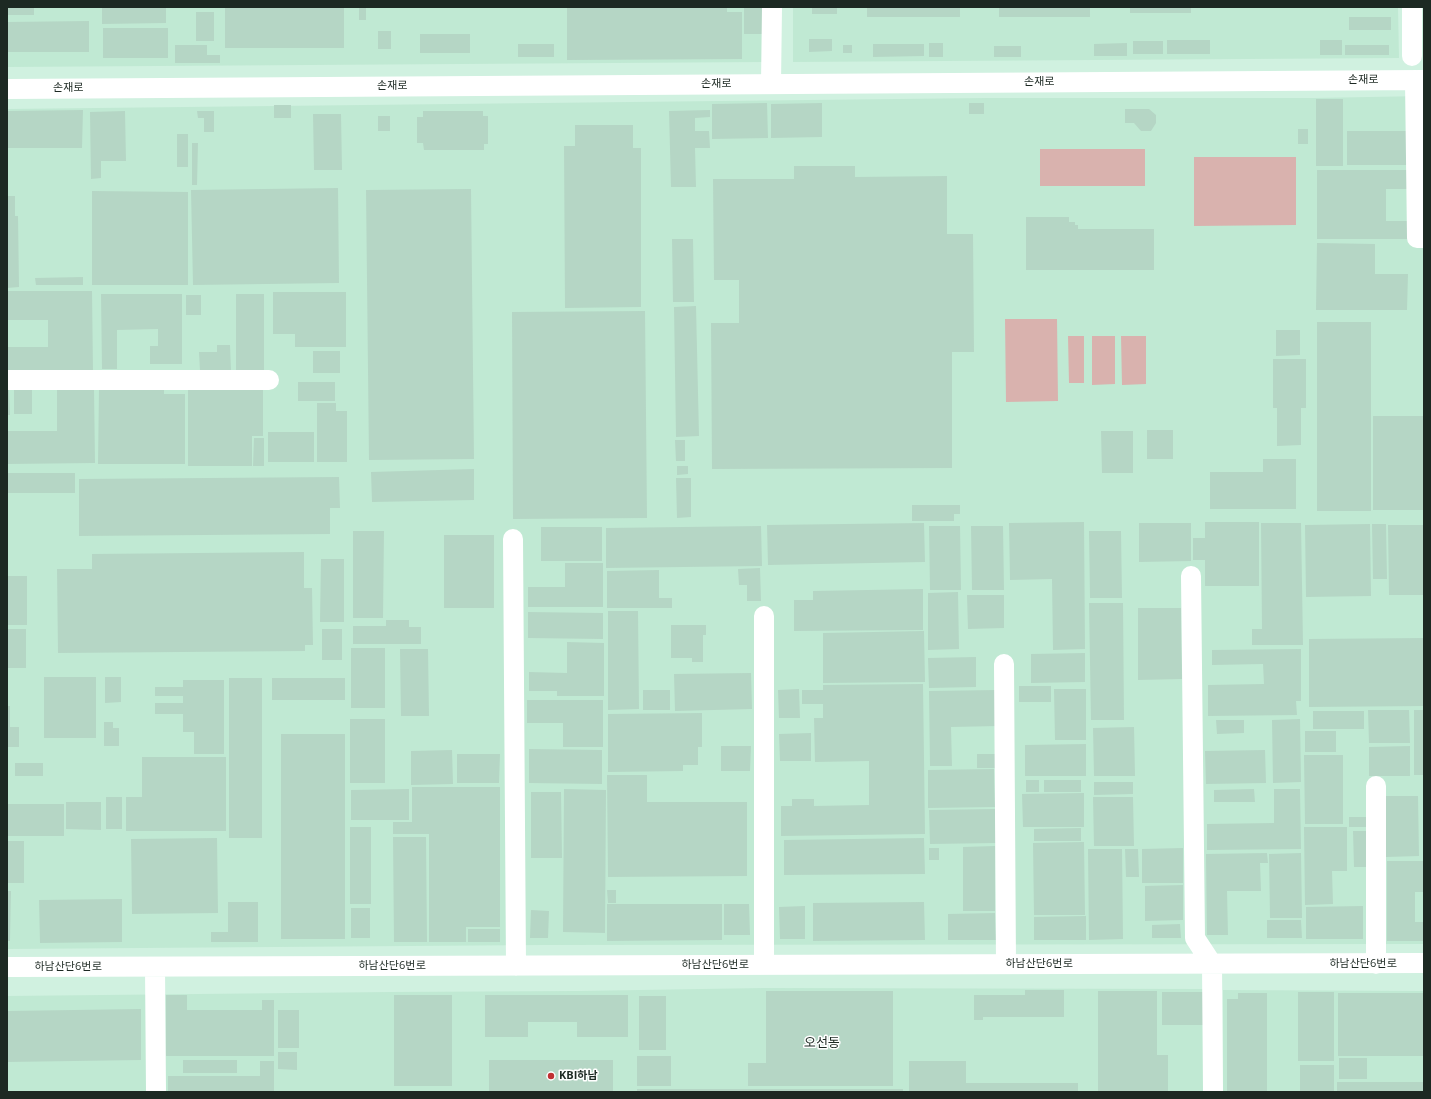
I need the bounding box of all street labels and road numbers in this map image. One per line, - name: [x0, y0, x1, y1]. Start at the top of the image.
- street label: 손재로: [1348, 73, 1378, 87]
- street label: 손재로: [1024, 75, 1054, 89]
- street label: 손재로: [701, 77, 731, 91]
- street label: 손재로: [377, 79, 407, 93]
- street label: 손재로: [53, 81, 83, 95]
- street label: 하남산단6번로: [1005, 957, 1073, 971]
- street label: 하남산단6번로: [1329, 957, 1397, 971]
- street label: 하남산단6번로: [681, 958, 749, 972]
- street label: 하남산단6번로: [358, 959, 426, 973]
- street label: 하남산단6번로: [34, 960, 102, 974]

